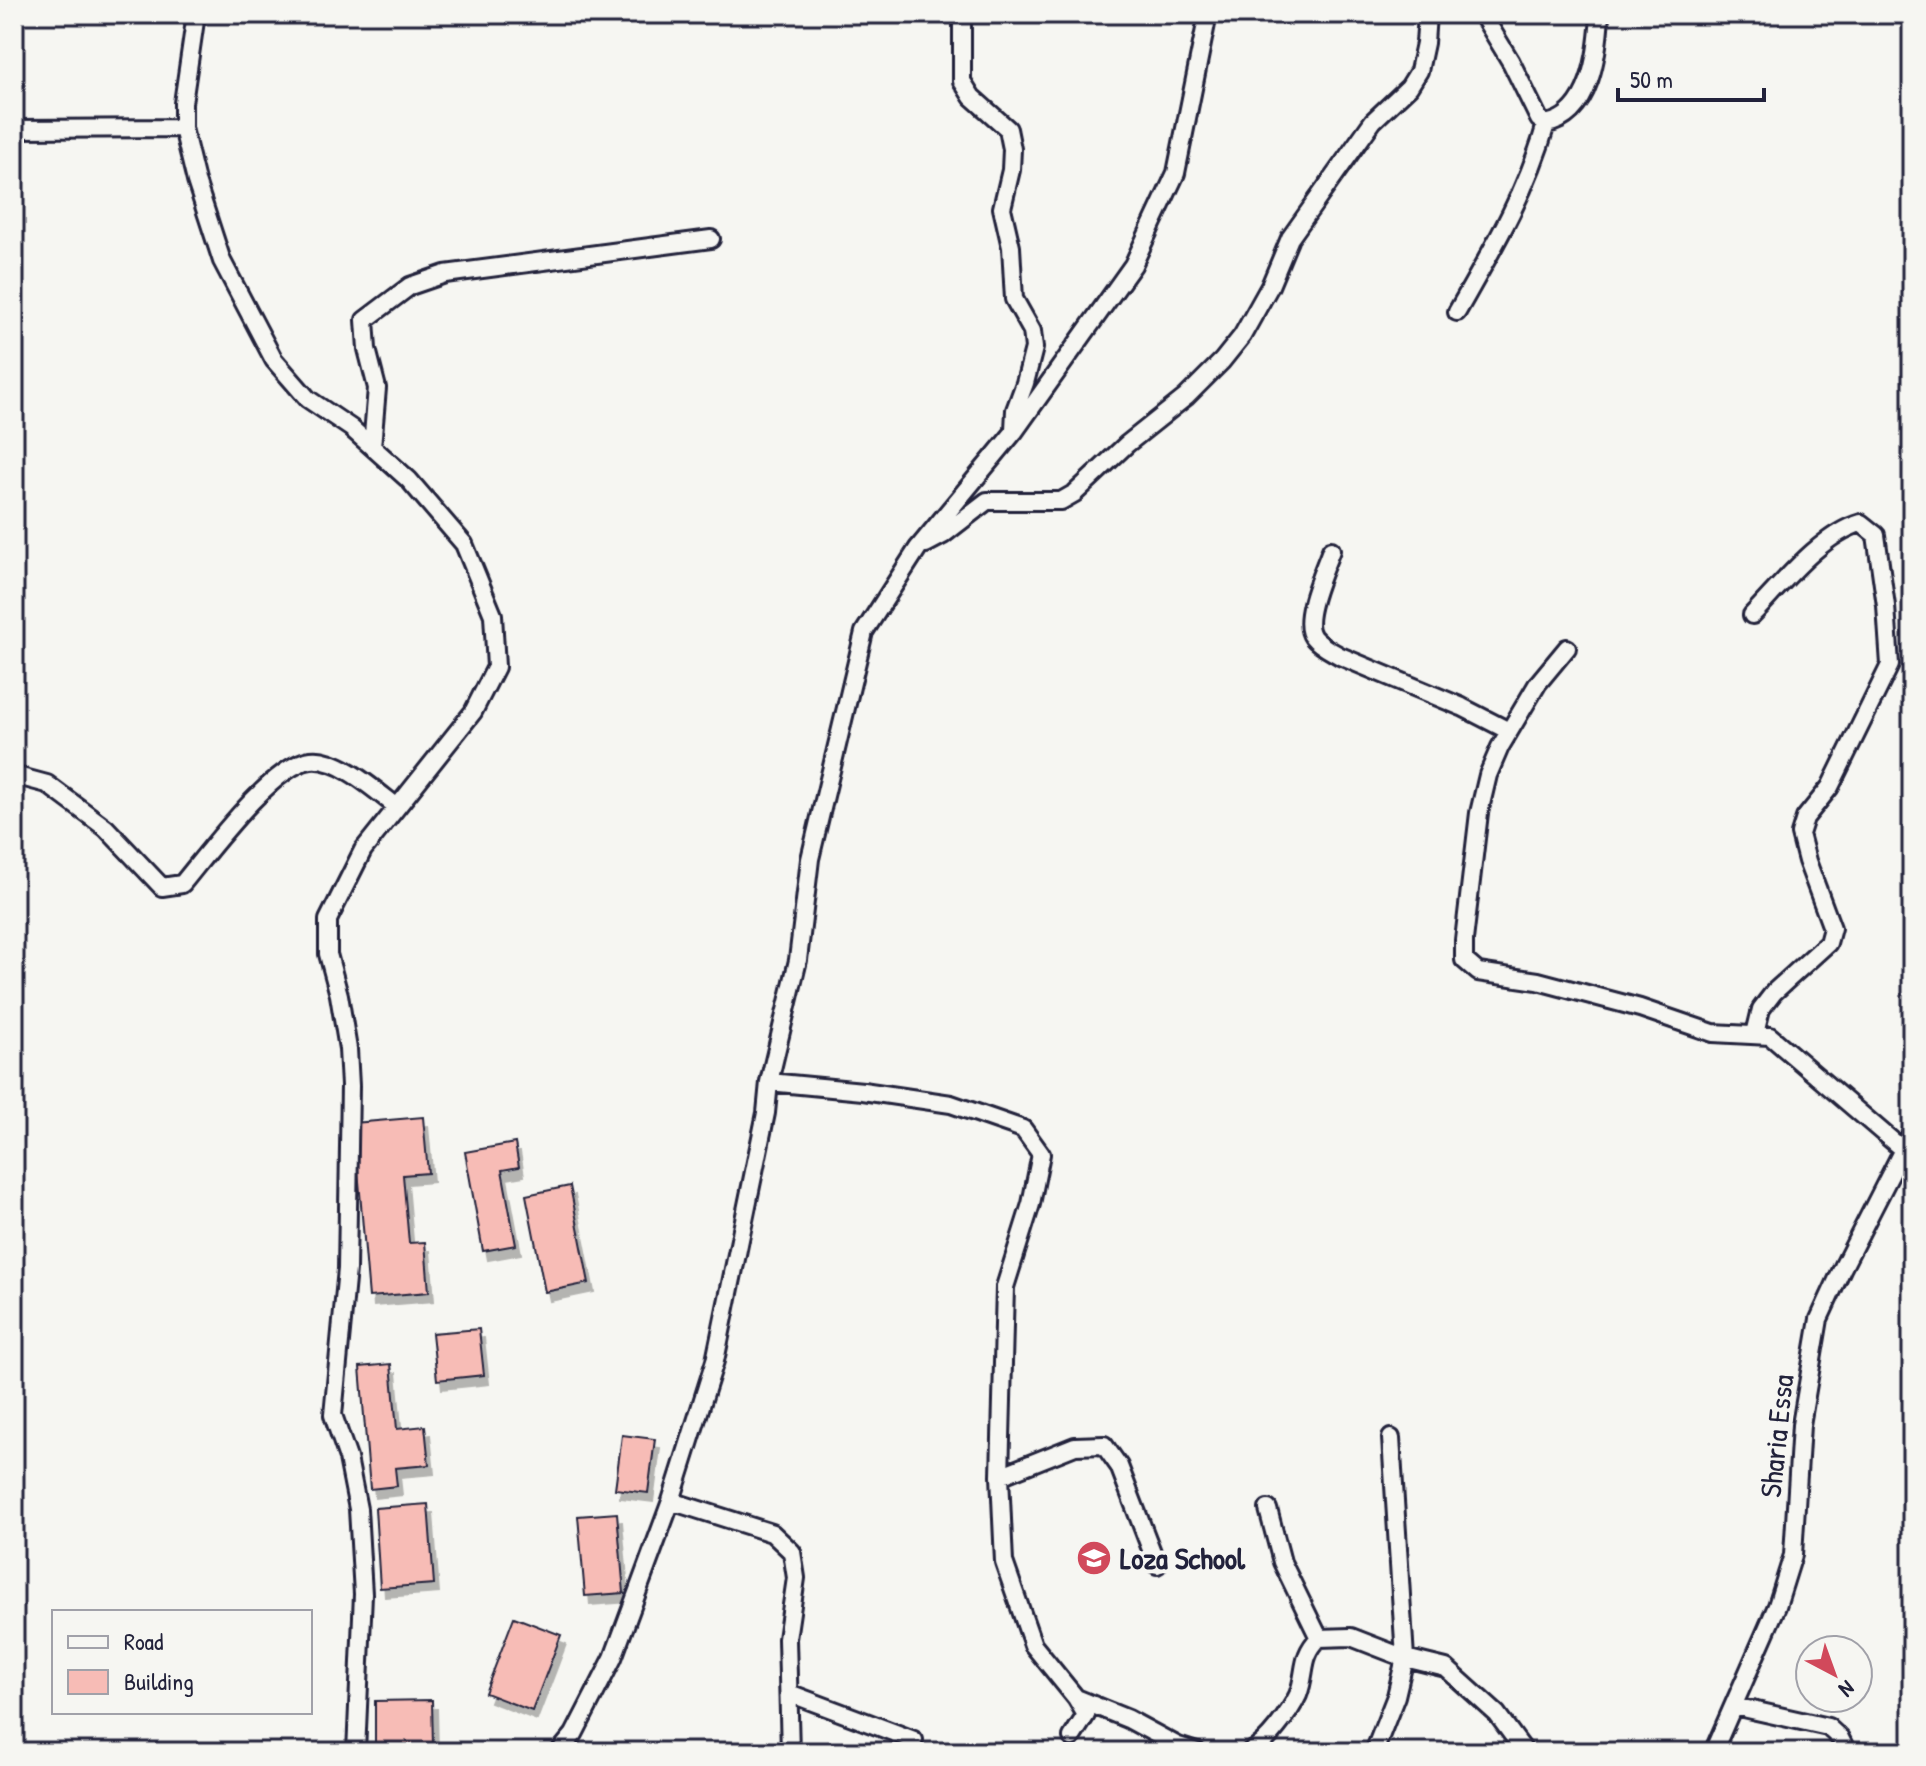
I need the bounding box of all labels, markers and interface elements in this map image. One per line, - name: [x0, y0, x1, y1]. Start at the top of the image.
- scale bar: [1618, 52, 1764, 102]
- text: 50 m: [1630, 63, 1673, 95]
- street label: Sharia Essa: [1750, 1372, 1802, 1499]
- place label: Loza School: [1120, 1538, 1246, 1578]
- school or university icon: Loza School: [1075, 1539, 1113, 1577]
- legend: [52, 1610, 312, 1714]
- text: Road: [124, 1625, 163, 1657]
- north arrow: [1794, 1634, 1874, 1714]
- text: Building: [124, 1665, 194, 1697]
- text: N: [1833, 1674, 1861, 1704]

